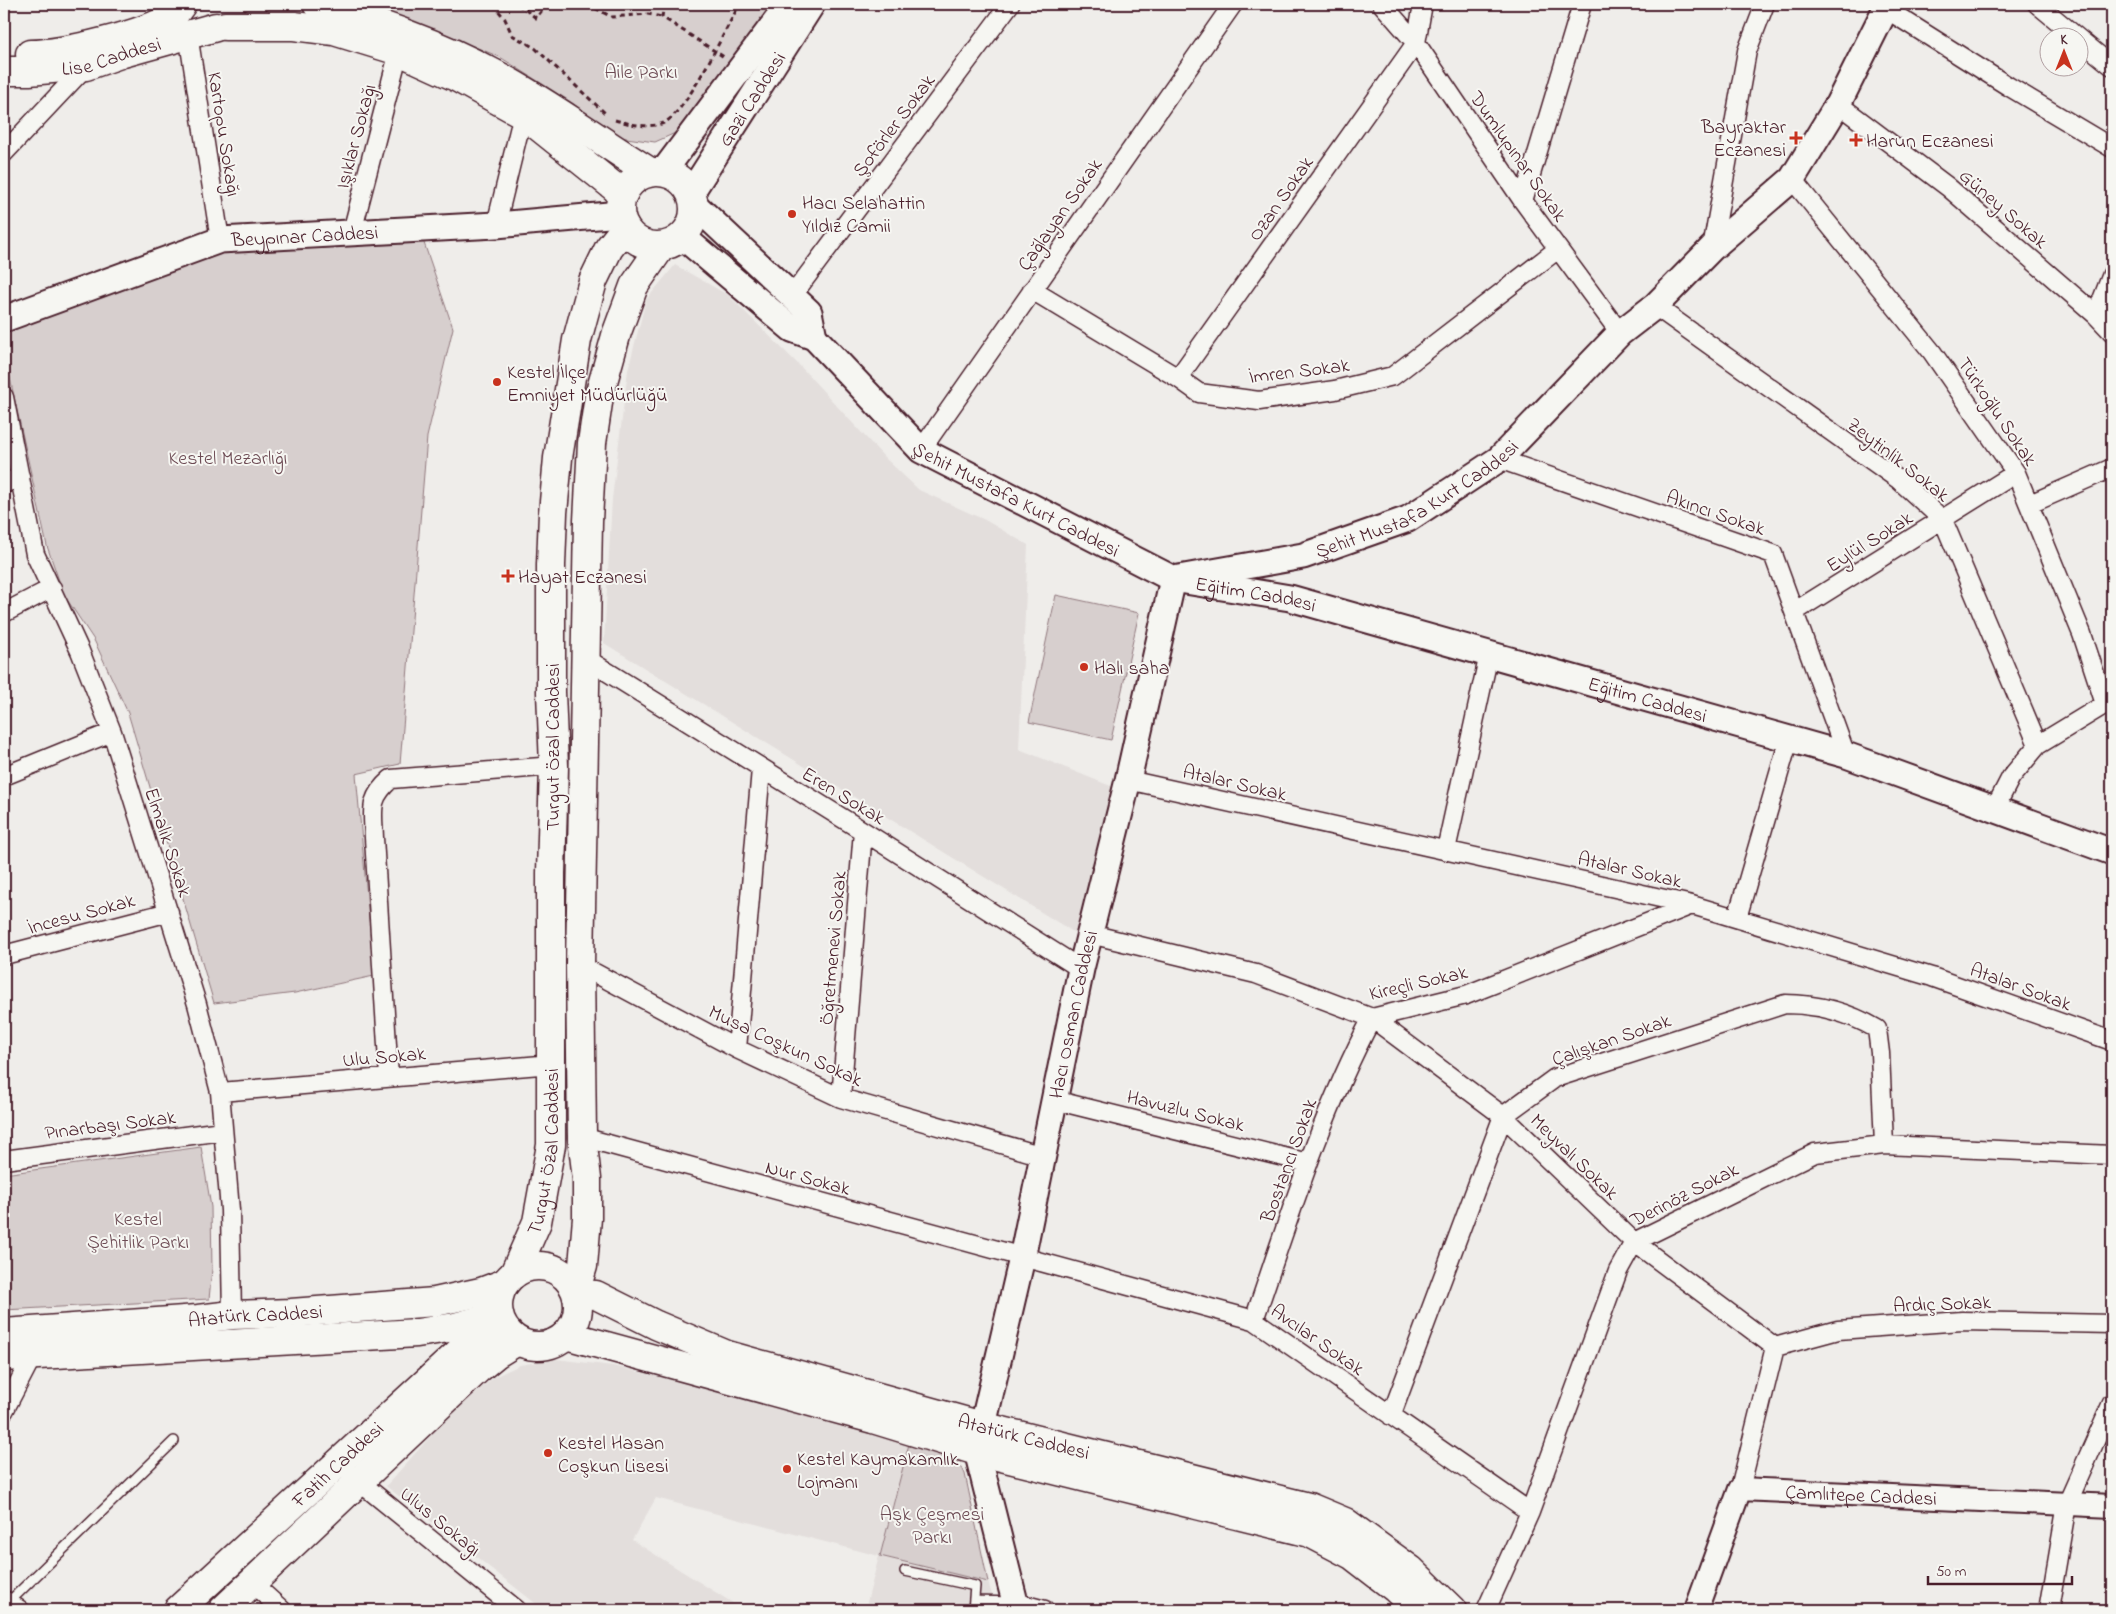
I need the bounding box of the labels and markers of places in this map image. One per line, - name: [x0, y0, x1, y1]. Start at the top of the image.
- place label: Bayraktar Eczanesi: [1700, 114, 1787, 166]
- place label: Harun Eczanesi: [1866, 128, 1994, 157]
- marker: Bayraktar Eczanesi: [1790, 132, 1802, 144]
- marker: Harun Eczanesi: [1850, 134, 1862, 146]
- place label: Hacı Selahattin Yıldız Camii: [802, 190, 925, 242]
- marker: Hacı Selahattin Yıldız Camii: [786, 208, 798, 220]
- place label: Kestel İlçe Emniyet Müdürlüğü: [507, 359, 667, 412]
- marker: Kestel İlçe Emniyet Müdürlüğü: [491, 376, 503, 388]
- place label: Hayat Eczanesi: [518, 564, 647, 593]
- marker: Hayat Eczanesi: [502, 570, 514, 582]
- place label: Halı saha: [1094, 655, 1170, 684]
- marker: Halı saha: [1078, 661, 1090, 673]
- place label: Kestel Hasan Coşkun Lisesi: [558, 1430, 668, 1482]
- place label: Kestel Kaymakamlık Lojmanı: [797, 1446, 959, 1498]
- marker: Kestel Hasan Coşkun Lisesi: [542, 1447, 554, 1459]
- marker: Kestel Kaymakamlık Lojmanı: [781, 1463, 793, 1475]

